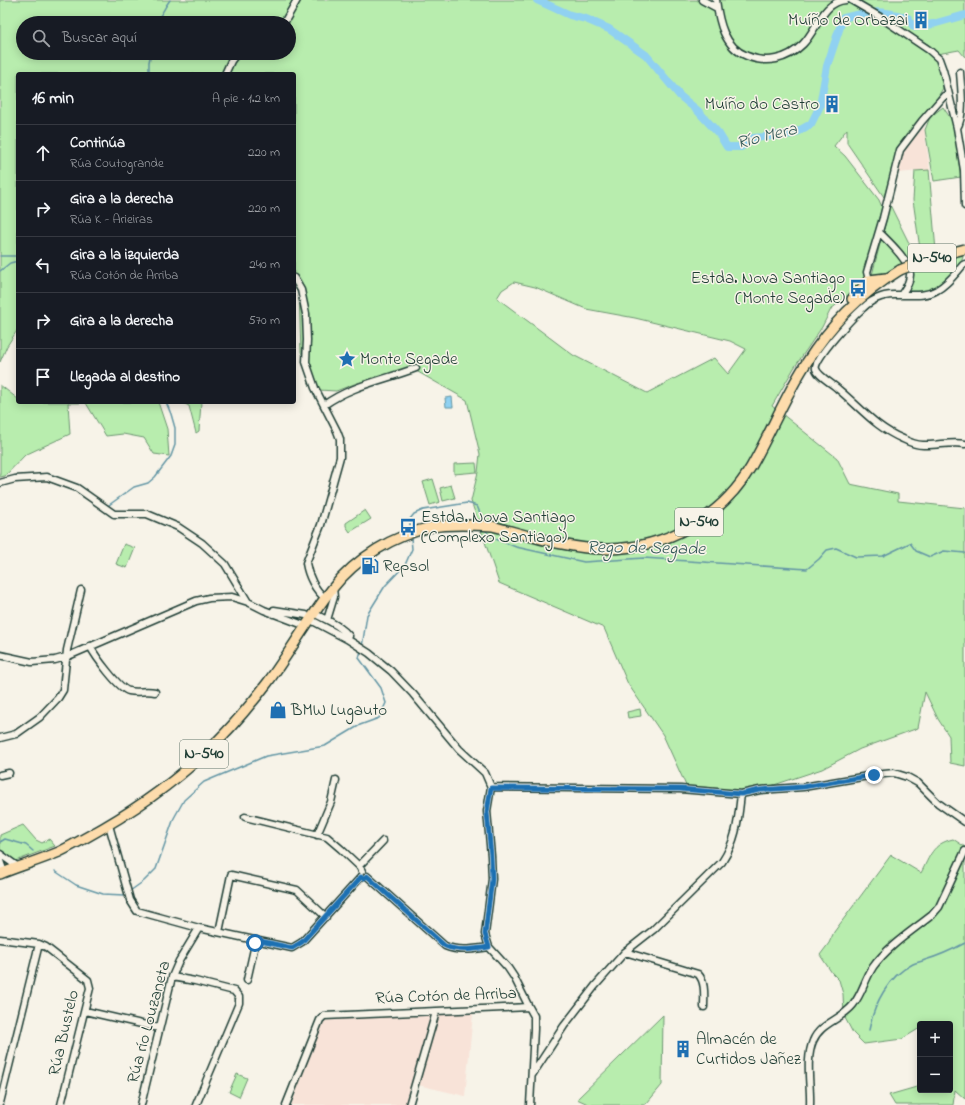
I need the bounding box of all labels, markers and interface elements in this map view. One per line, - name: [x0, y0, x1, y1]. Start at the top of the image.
- place label: Muíño de Orbazai: [788, 8, 908, 33]
- building icon: Muíño de Orbazai: [911, 10, 931, 30]
- search box: [16, 16, 296, 60]
- icon: search: [30, 27, 52, 49]
- text: Buscar aquí: [62, 27, 137, 49]
- text: 16 min: [32, 86, 74, 111]
- text: A pie · 1.2 km: [212, 89, 280, 108]
- place label: Muíño do Castro: [705, 92, 819, 117]
- building icon: Muíño do Castro: [822, 94, 842, 114]
- water label: Río Mera: [734, 117, 800, 157]
- text: Continúa: [70, 132, 125, 154]
- icon: ahead: [32, 142, 54, 164]
- text: 220 m: [248, 143, 280, 162]
- text: Rúa Coutogrande: [70, 154, 164, 173]
- text: Gira a la derecha: [70, 188, 173, 210]
- icon: right: [32, 198, 54, 220]
- text: 220 m: [248, 199, 280, 218]
- text: Rúa K - Arieiras: [70, 210, 153, 229]
- text: Gira a la izquierda: [70, 244, 179, 266]
- road number: N-540: [908, 244, 956, 272]
- icon: left: [32, 254, 54, 276]
- text: 240 m: [249, 255, 280, 274]
- text: Rúa Cotón de Arriba: [70, 266, 178, 285]
- place label: Estda. Nova Santiago (Monte Segade): [691, 266, 845, 313]
- bus stop icon: Estda. Nova Santiago (Monte Segade): [848, 278, 868, 298]
- icon: right: [32, 310, 54, 332]
- text: Gira a la derecha: [70, 310, 173, 332]
- text: 570 m: [248, 311, 280, 330]
- place label: Monte Segade: [360, 347, 458, 374]
- place icon: Monte Segade: [337, 349, 357, 369]
- icon: arrive: [32, 366, 54, 388]
- text: Llegada al destino: [70, 366, 180, 388]
- place label: Estda. Nova Santiago (Complexo Santiago): [421, 505, 576, 552]
- road number: N-540: [675, 508, 723, 536]
- bus stop icon: Estda. Nova Santiago (Complexo Santiago): [398, 517, 418, 537]
- water label: Rego de Segade: [587, 535, 706, 563]
- place label: Repsol: [383, 554, 429, 579]
- fuel station icon: Repsol: [360, 556, 380, 576]
- place label: BMW Lugauto: [290, 698, 387, 725]
- shop icon: BMW Lugauto: [268, 700, 288, 720]
- road number: N-540: [180, 740, 228, 768]
- route end: [865, 766, 883, 784]
- route start: [246, 934, 264, 952]
- street label: Rúa río Louzaneta: [121, 958, 177, 1086]
- street label: Rúa Cotón de Arriba: [375, 981, 517, 1011]
- street label: Rúa Bustelo: [42, 988, 86, 1078]
- map controls: [917, 1021, 953, 1093]
- button: +: [917, 1021, 953, 1057]
- place label: Almacén de Curtidos Jañez: [696, 1027, 802, 1072]
- building icon: Almacén de Curtidos Jañez: [673, 1039, 693, 1059]
- button: −: [917, 1057, 953, 1093]

